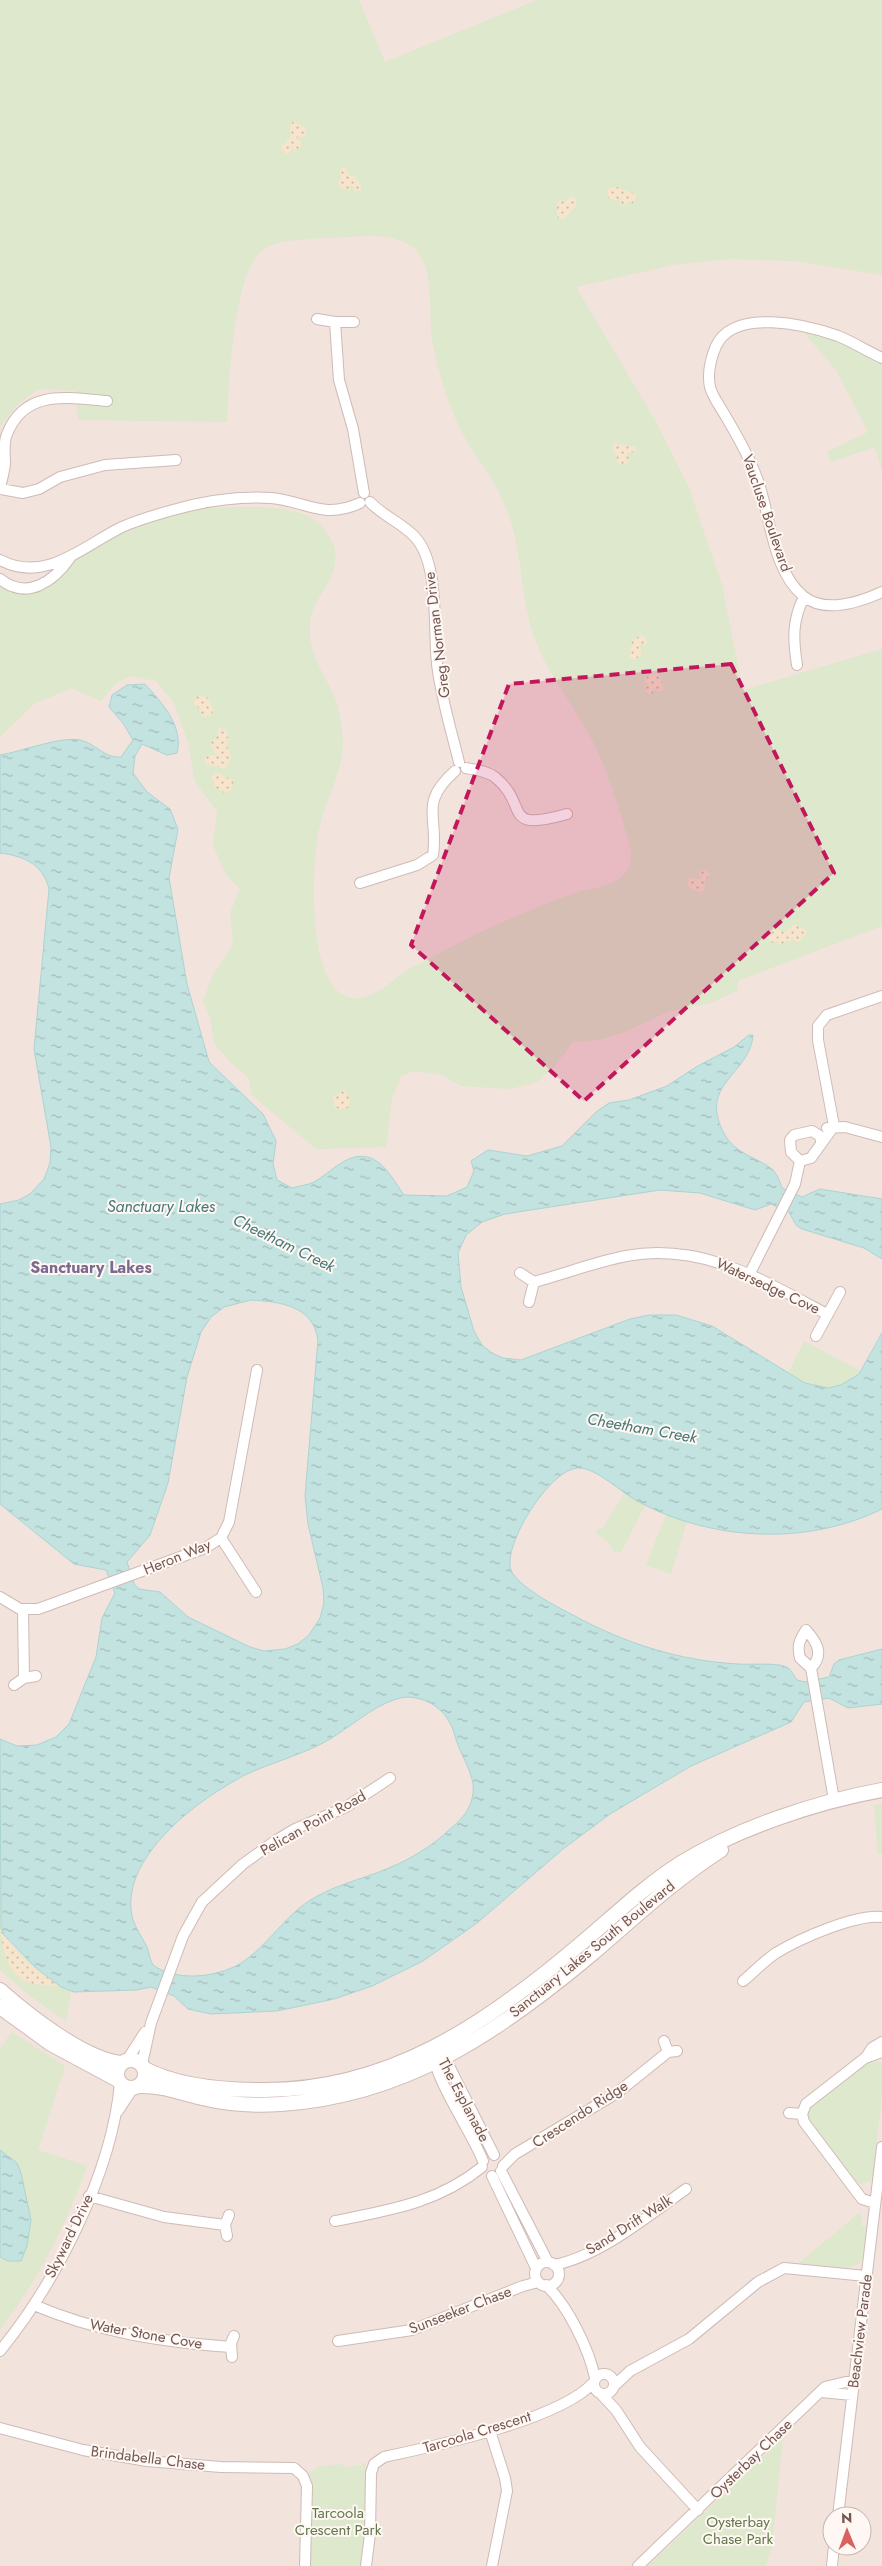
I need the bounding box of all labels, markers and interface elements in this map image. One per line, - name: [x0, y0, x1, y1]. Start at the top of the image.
- street label: Vaucluse Boulevard: [737, 451, 797, 575]
- street label: Greg Norman Drive: [418, 570, 456, 699]
- water label: Sanctuary Lakes: [107, 1195, 216, 1218]
- water label: Cheetham Creek: [229, 1208, 340, 1278]
- street label: Watersedge Cove: [712, 1252, 824, 1320]
- district label: Sanctuary Lakes: [30, 1256, 152, 1279]
- water label: Cheetham Creek: [585, 1407, 700, 1449]
- street label: Heron Way: [140, 1533, 214, 1581]
- street label: Pelican Point Road: [256, 1785, 370, 1861]
- street label: Sanctuary Lakes South Boulevard: [504, 1875, 680, 2023]
- street label: The Esplanade: [433, 2054, 495, 2146]
- street label: Crescendo Ridge: [528, 2075, 632, 2153]
- street label: Sand Drift Walk: [581, 2189, 677, 2260]
- street label: Skyward Drive: [39, 2190, 99, 2282]
- street label: Beachview Parade: [842, 2273, 878, 2389]
- street label: Sunseeker Chase: [405, 2280, 515, 2340]
- street label: Water Stone Cove: [88, 2313, 204, 2355]
- street label: Tarcoola Crescent: [420, 2405, 534, 2459]
- street label: Oysterbay Chase: [705, 2414, 797, 2504]
- street label: Brindabella Chase: [90, 2440, 207, 2476]
- park label: Tarcoola Crescent Park: [295, 2502, 382, 2541]
- north arrow: [822, 2506, 872, 2556]
- text: N: [841, 2508, 853, 2528]
- park label: Oysterbay Chase Park: [703, 2511, 774, 2550]

